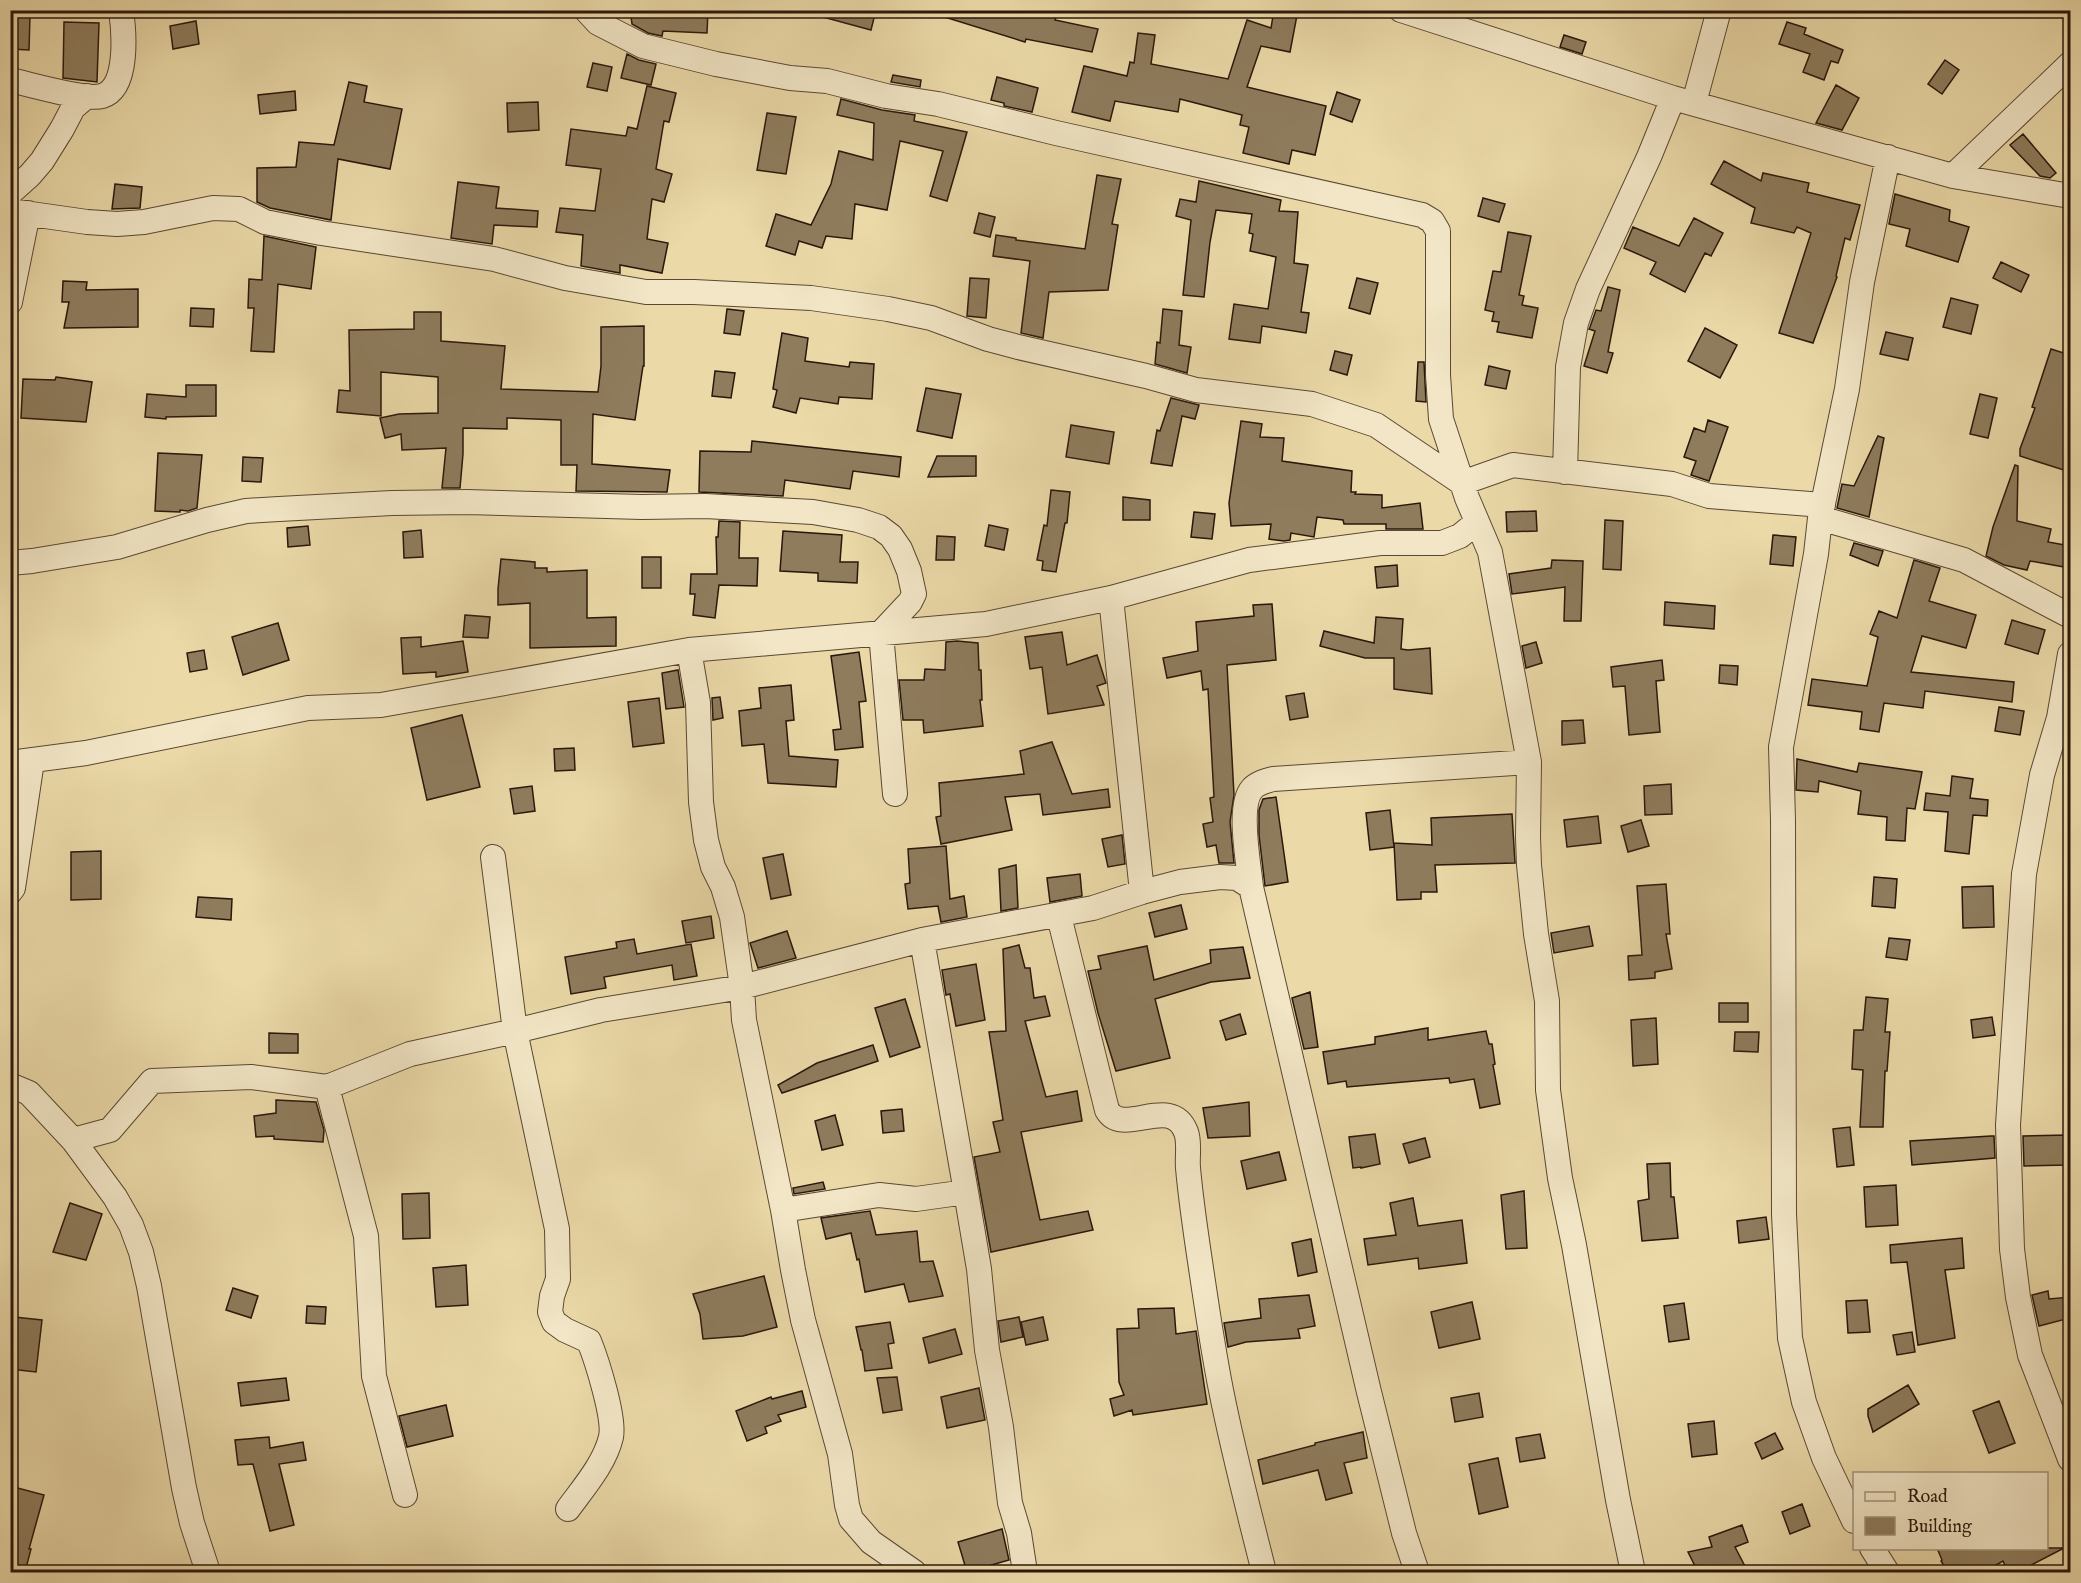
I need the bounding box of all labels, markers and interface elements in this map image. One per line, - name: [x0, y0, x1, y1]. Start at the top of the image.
- legend: [1853, 1472, 2048, 1550]
- text: Road: [1907, 1486, 1948, 1509]
- text: Building: [1907, 1516, 1972, 1539]

